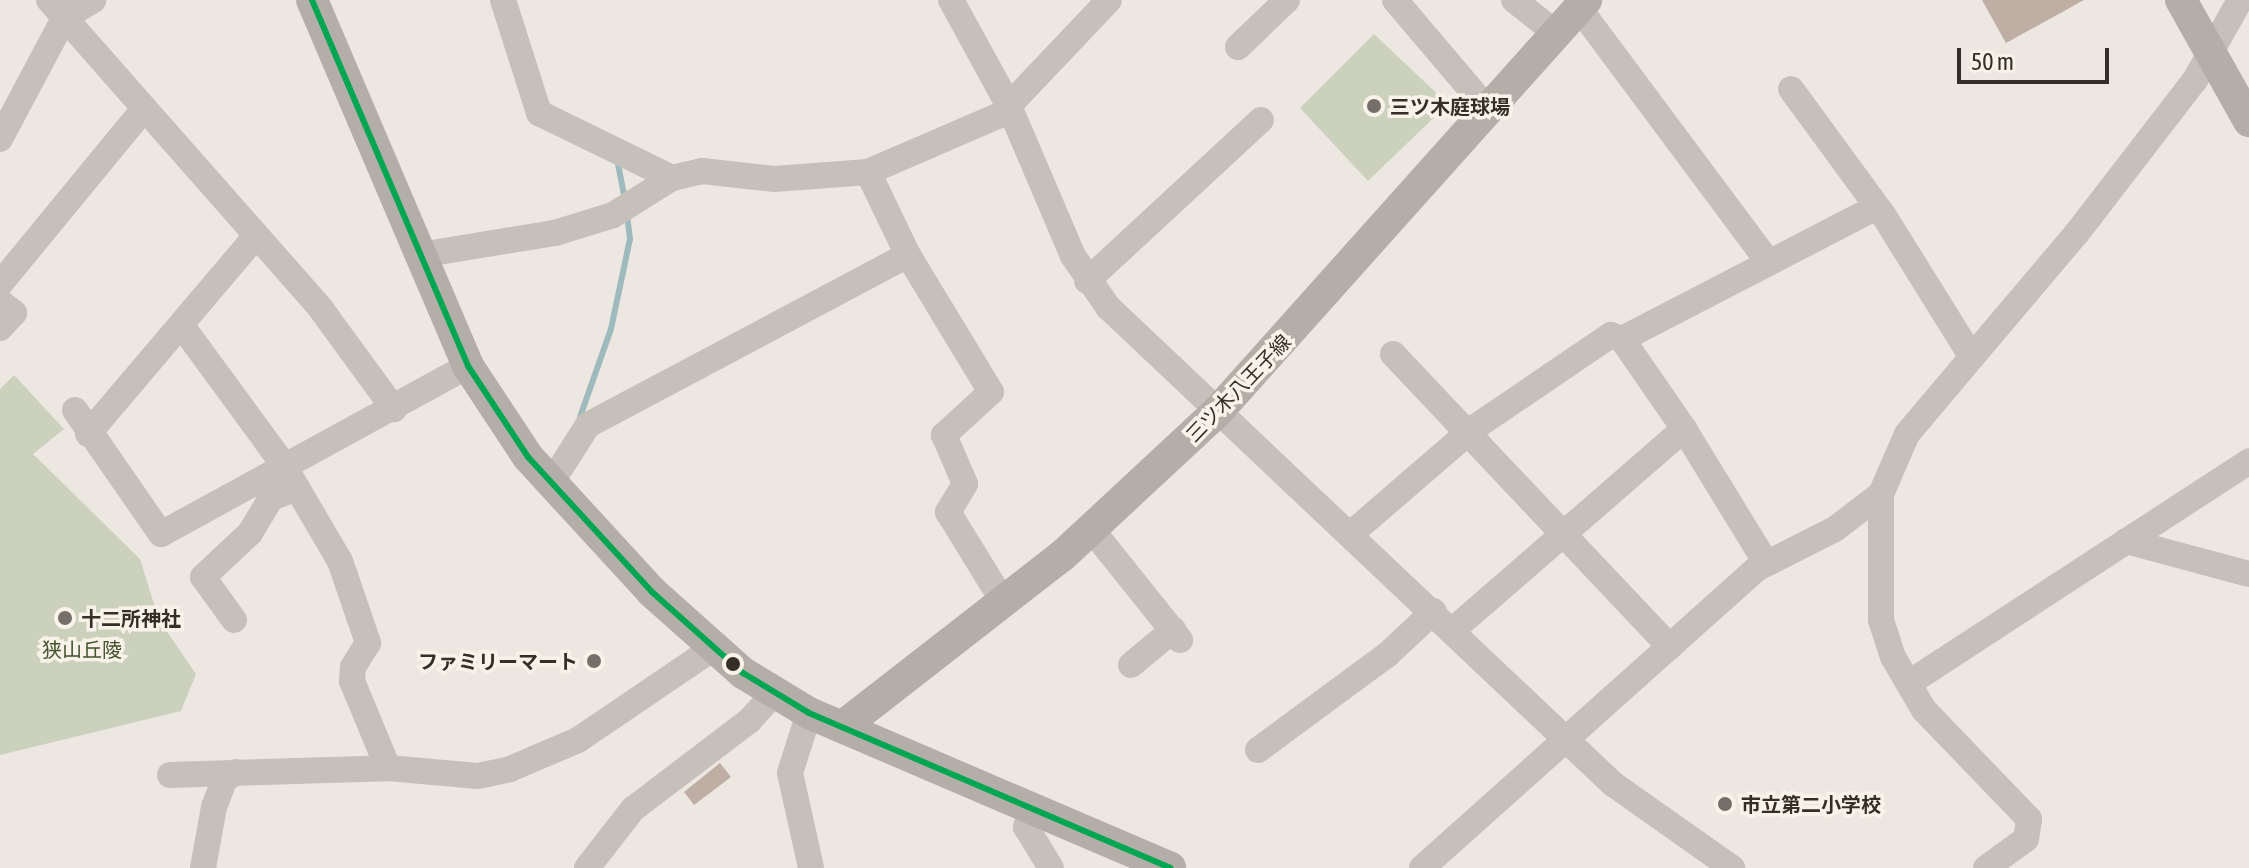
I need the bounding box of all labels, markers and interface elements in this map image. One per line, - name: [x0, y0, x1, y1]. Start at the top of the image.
- scale bar: [1961, 32, 2113, 82]
- text: 50 m: [1971, 48, 2014, 75]
- place label: 三ツ木庭球場: [1390, 94, 1510, 118]
- marker: 三ツ木庭球場: [1365, 97, 1383, 115]
- street label: 三ツ木八王子線: [1181, 329, 1295, 447]
- place label: 十二所神社: [81, 606, 181, 630]
- marker: 十二所神社: [56, 609, 74, 627]
- park label: 狭山丘陵: [42, 637, 122, 661]
- place label: ファミリーマート: [418, 649, 578, 673]
- marker: ファミリーマート: [585, 652, 603, 670]
- unlabelled marker: [725, 656, 741, 672]
- place label: 市立第二小学校: [1741, 792, 1881, 816]
- marker: 市立第二小学校: [1716, 795, 1734, 813]

